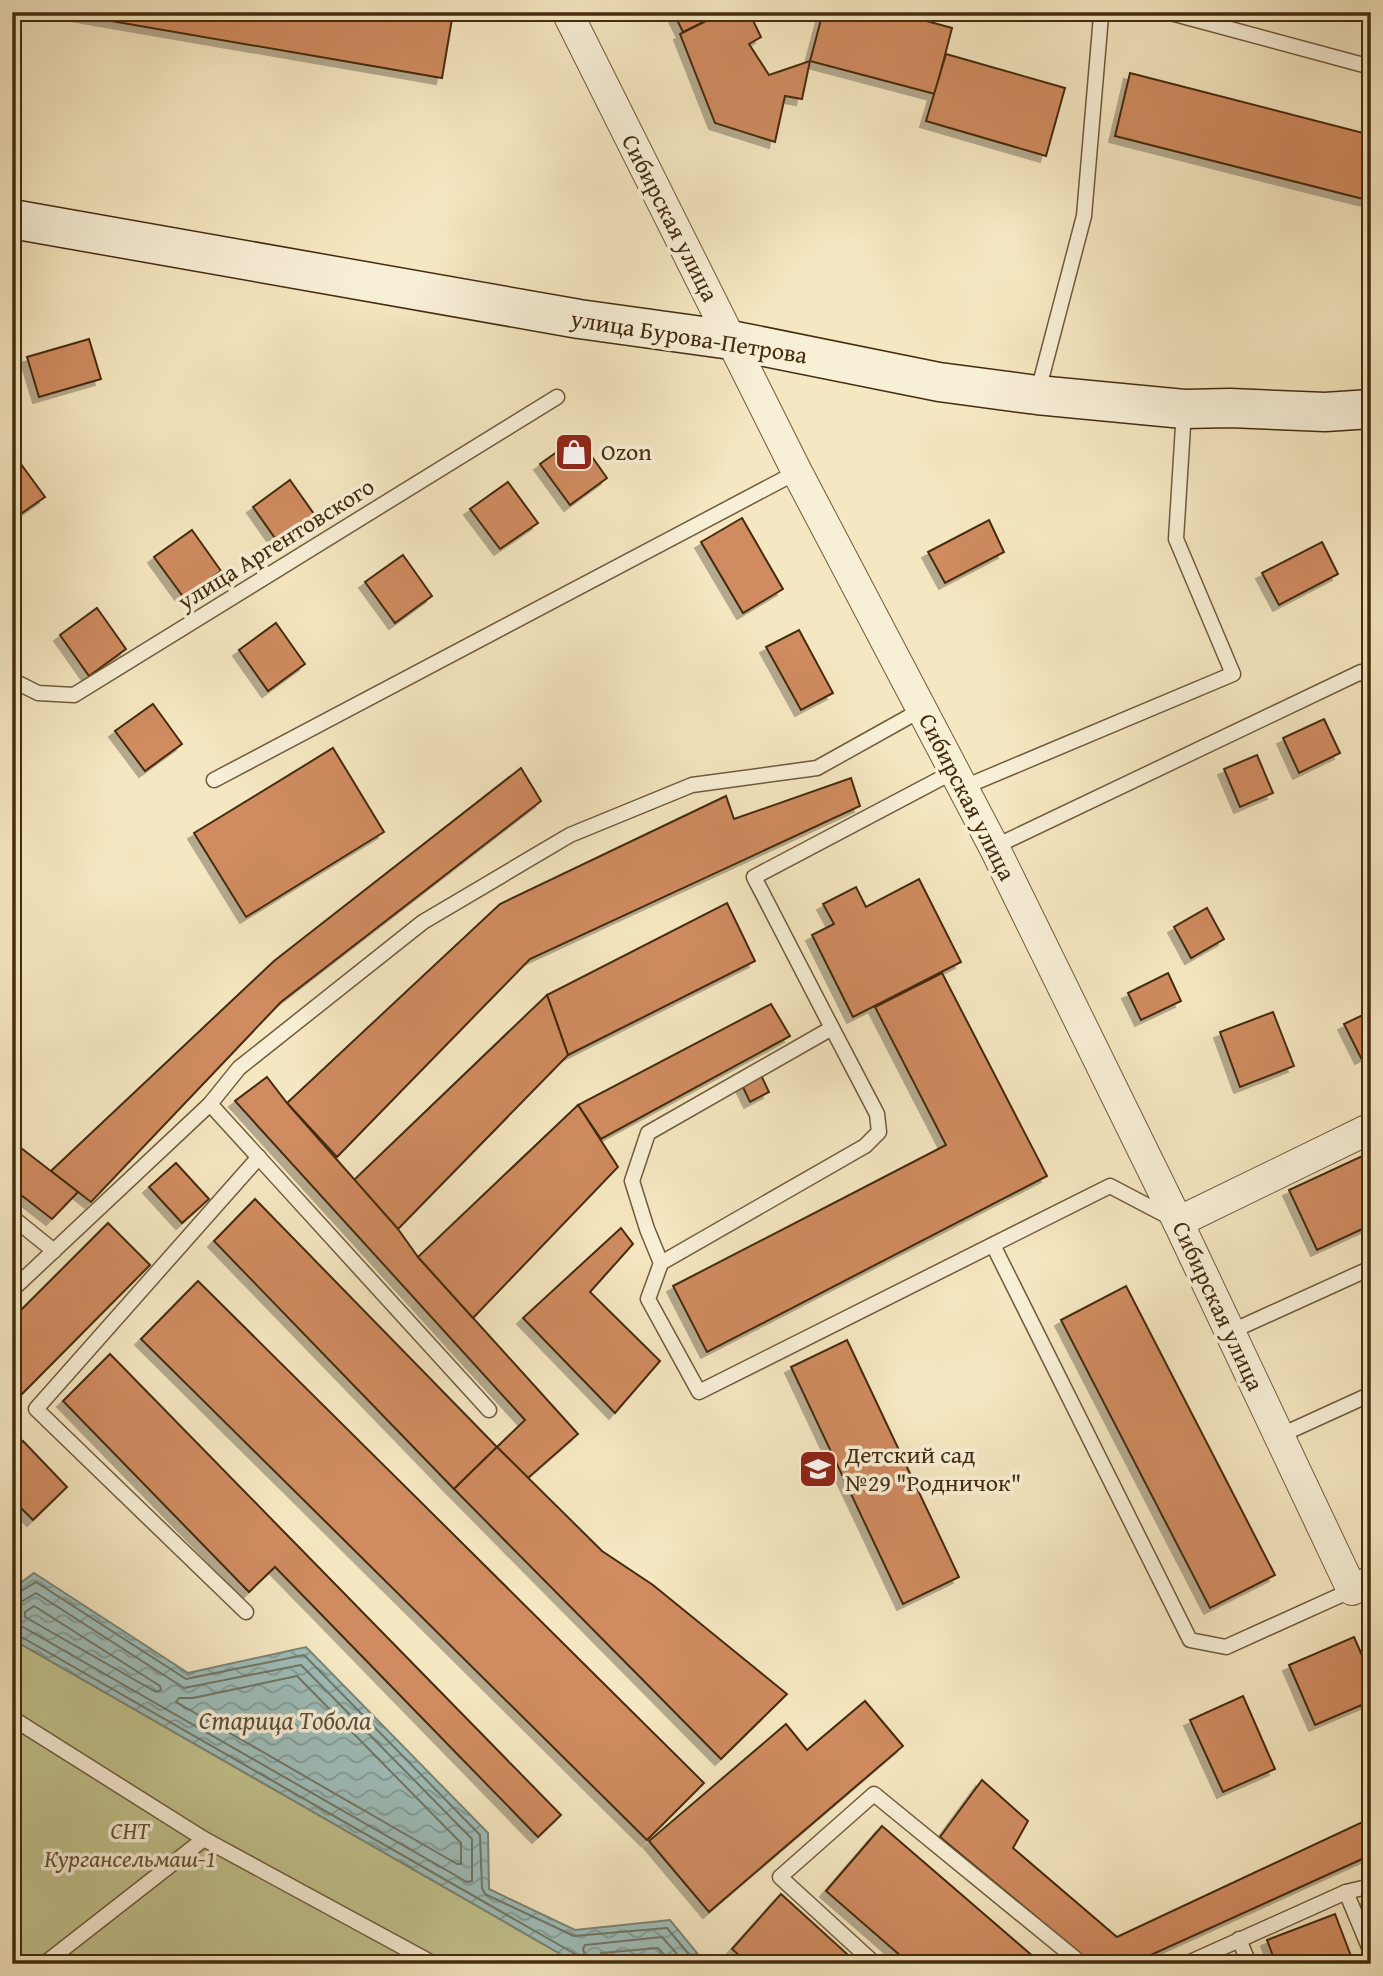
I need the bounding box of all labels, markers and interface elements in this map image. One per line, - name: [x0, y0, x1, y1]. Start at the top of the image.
- street label: Сибирская улица: [613, 128, 728, 308]
- street label: улица Бурова-Петрова: [567, 300, 810, 373]
- shop icon: Ozon: [553, 431, 595, 473]
- place label: Ozon: [601, 434, 652, 469]
- street label: улица Аргентовского: [170, 469, 381, 619]
- street label: Сибирская улица: [910, 707, 1025, 887]
- street label: Сибирская улица: [1164, 1215, 1273, 1397]
- place label: Детский сад №29 "Родничок": [844, 1437, 1021, 1500]
- school or university icon: Детский сад №29 "Родничок": [797, 1448, 839, 1490]
- water label: Старица Тобола: [199, 1700, 371, 1739]
- park label: СНТ Кургансельмаш-1: [44, 1813, 216, 1876]

